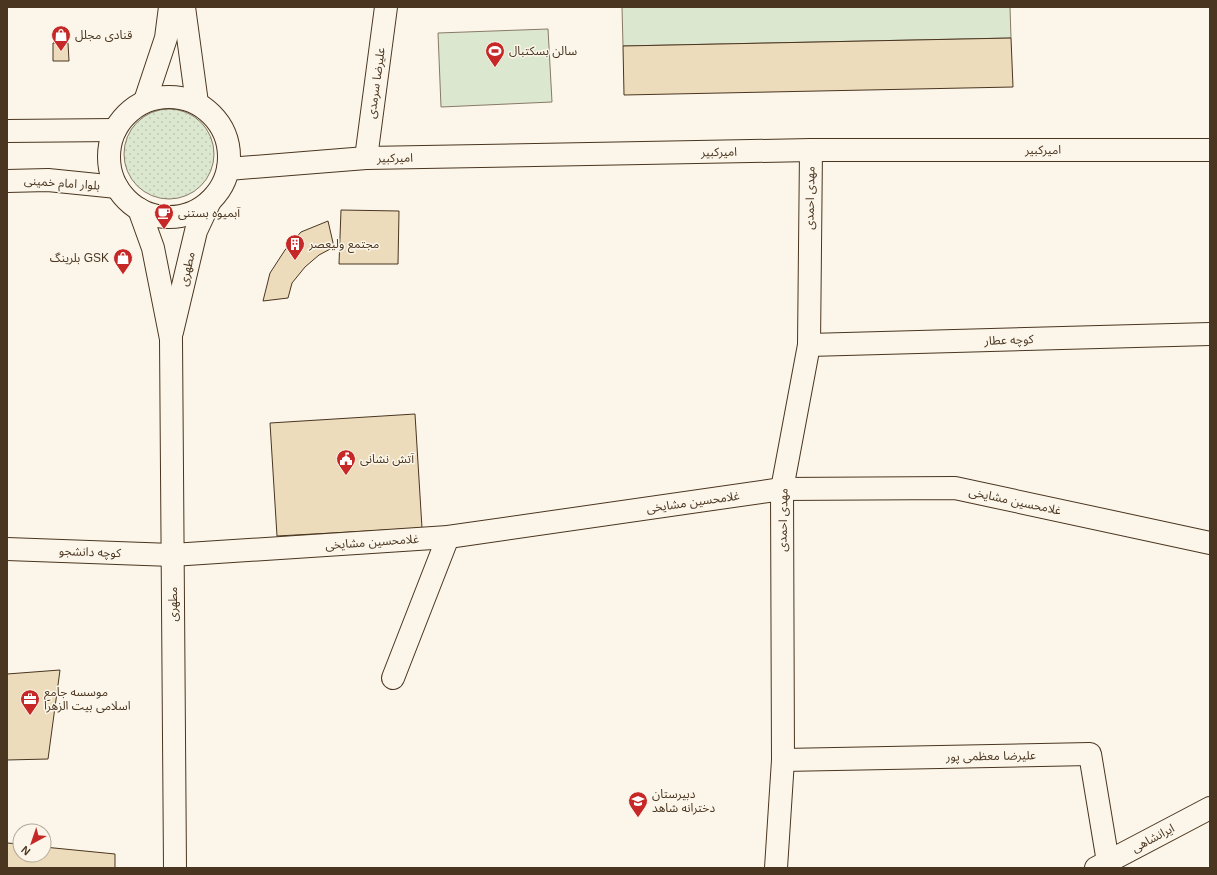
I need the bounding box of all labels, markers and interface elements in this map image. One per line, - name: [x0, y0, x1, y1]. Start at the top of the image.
- shop icon: قنادی مجلل: [50, 24, 72, 52]
- place label: قنادی مجلل: [75, 28, 132, 42]
- sports icon: سالن بسکتبال: [484, 40, 506, 68]
- place label: سالن بسکتبال: [509, 44, 577, 58]
- street label: علیرضا سرمدی: [364, 47, 388, 119]
- street label: امیرکبیر: [1024, 143, 1061, 157]
- street label: امیرکبیر: [700, 145, 737, 159]
- street label: امیرکبیر: [376, 151, 413, 165]
- street label: مهدی احمدی: [802, 166, 818, 230]
- street label: بلوار امام خمینی: [23, 173, 101, 195]
- cafe icon: آبمیوه بستنی: [153, 202, 175, 230]
- place label: آبمیوه بستنی: [178, 206, 241, 220]
- building icon: مجتمع ولیعصر: [284, 233, 306, 261]
- place label: مجتمع ولیعصر: [308, 237, 379, 253]
- shop icon: بلرینگ GSK: [112, 247, 134, 275]
- street label: مطهری: [176, 250, 198, 288]
- place label: بلرینگ GSK: [50, 251, 109, 265]
- street label: کوچه عطار: [983, 332, 1035, 349]
- public building icon: آتش نشانی: [335, 448, 357, 476]
- place label: آتش نشانی: [360, 452, 414, 466]
- street label: غلامحسین مشایخی: [968, 484, 1062, 518]
- street label: مهدی احمدی: [775, 488, 791, 552]
- street label: غلامحسین مشایخی: [645, 489, 741, 516]
- street label: غلامحسین مشایخی: [325, 532, 419, 552]
- street label: کوچه دانشجو: [59, 544, 122, 561]
- street label: مطهری: [166, 587, 180, 621]
- place label: موسسه جامع اسلامی بیت الزهرا: [44, 685, 131, 713]
- office icon: موسسه جامع اسلامی بیت الزهرا: [19, 688, 41, 716]
- street label: علیرضا معظمی پور: [945, 748, 1036, 765]
- place label: دبیرستان دخترانه شاهد: [652, 787, 715, 815]
- school or university icon: دبیرستان دخترانه شاهد: [627, 790, 649, 818]
- street label: ایرانشاهی: [1129, 821, 1177, 855]
- north arrow: [12, 823, 52, 863]
- text: N: [19, 843, 32, 858]

